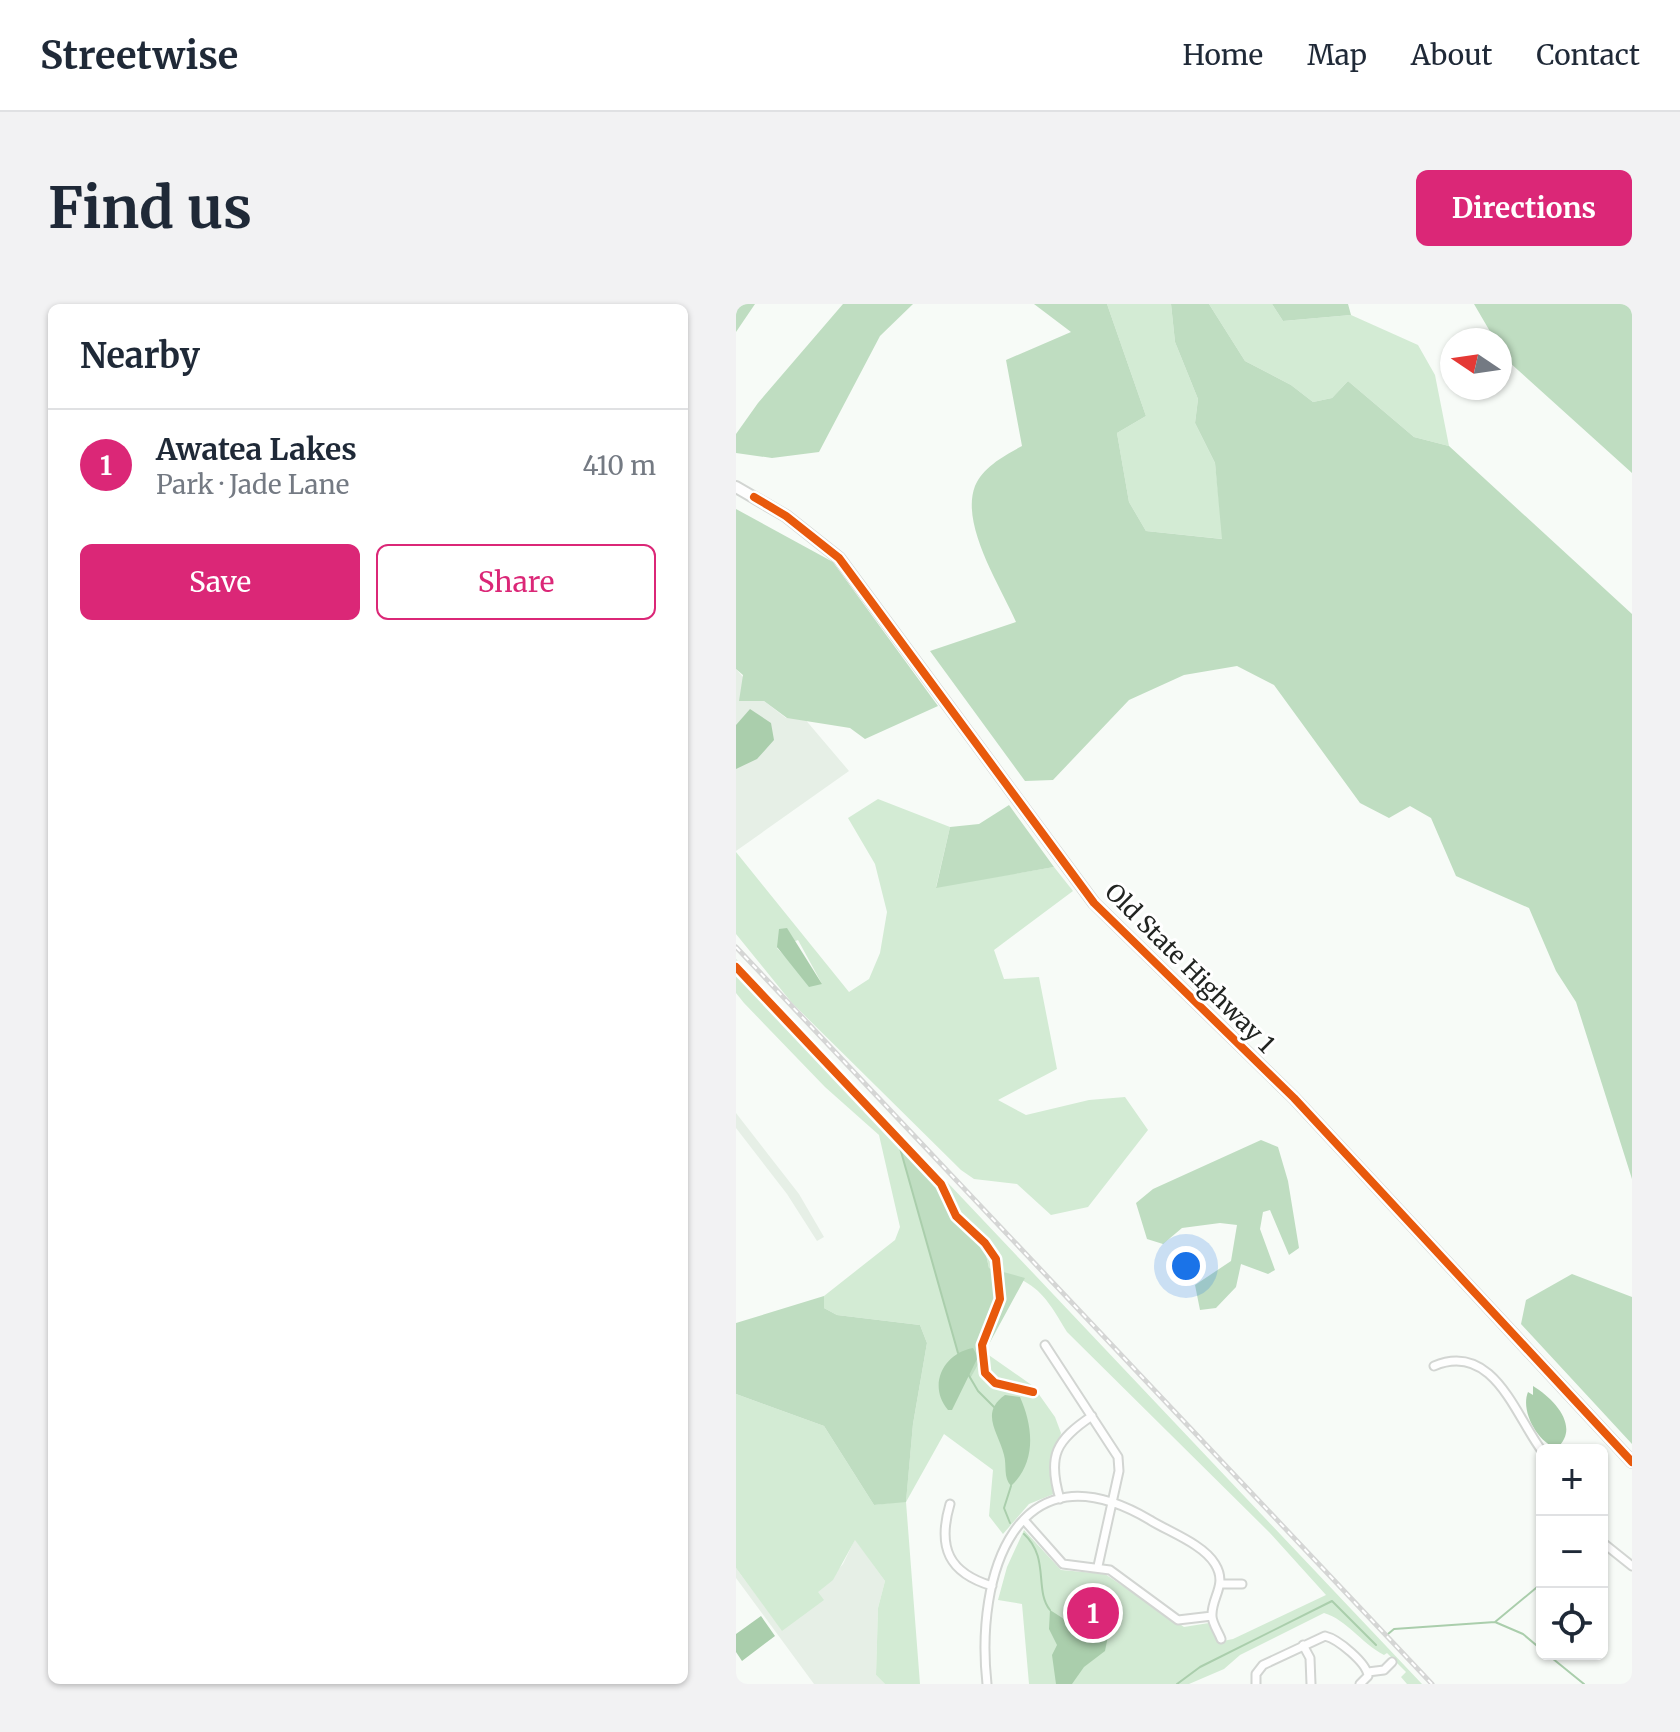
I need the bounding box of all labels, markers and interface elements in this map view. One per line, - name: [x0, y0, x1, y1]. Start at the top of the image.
- text: Streetwise: [40, 32, 238, 79]
- text: Home: [1182, 37, 1263, 73]
- text: Map: [1307, 37, 1367, 73]
- text: About: [1411, 37, 1492, 73]
- text: Contact: [1536, 37, 1640, 73]
- button: Directions: [1416, 170, 1632, 246]
- text: Find us: [48, 173, 252, 243]
- north arrow: [1440, 328, 1512, 400]
- text: Nearby: [80, 335, 200, 377]
- text: Awatea Lakes: [156, 430, 357, 468]
- text: 1: [100, 449, 112, 482]
- text: 410 m: [582, 449, 656, 482]
- text: Park · Jade Lane: [156, 468, 349, 501]
- button: Save: [80, 544, 360, 620]
- button: Share: [376, 544, 656, 620]
- street label: Old State Highway 1: [1099, 877, 1281, 1059]
- your location: [1166, 1246, 1206, 1286]
- map controls: [1536, 1444, 1608, 1660]
- button: +: [1536, 1444, 1608, 1516]
- button: −: [1536, 1516, 1608, 1588]
- pin: 1: [1067, 1583, 1119, 1643]
- button: locate: [1536, 1588, 1608, 1660]

